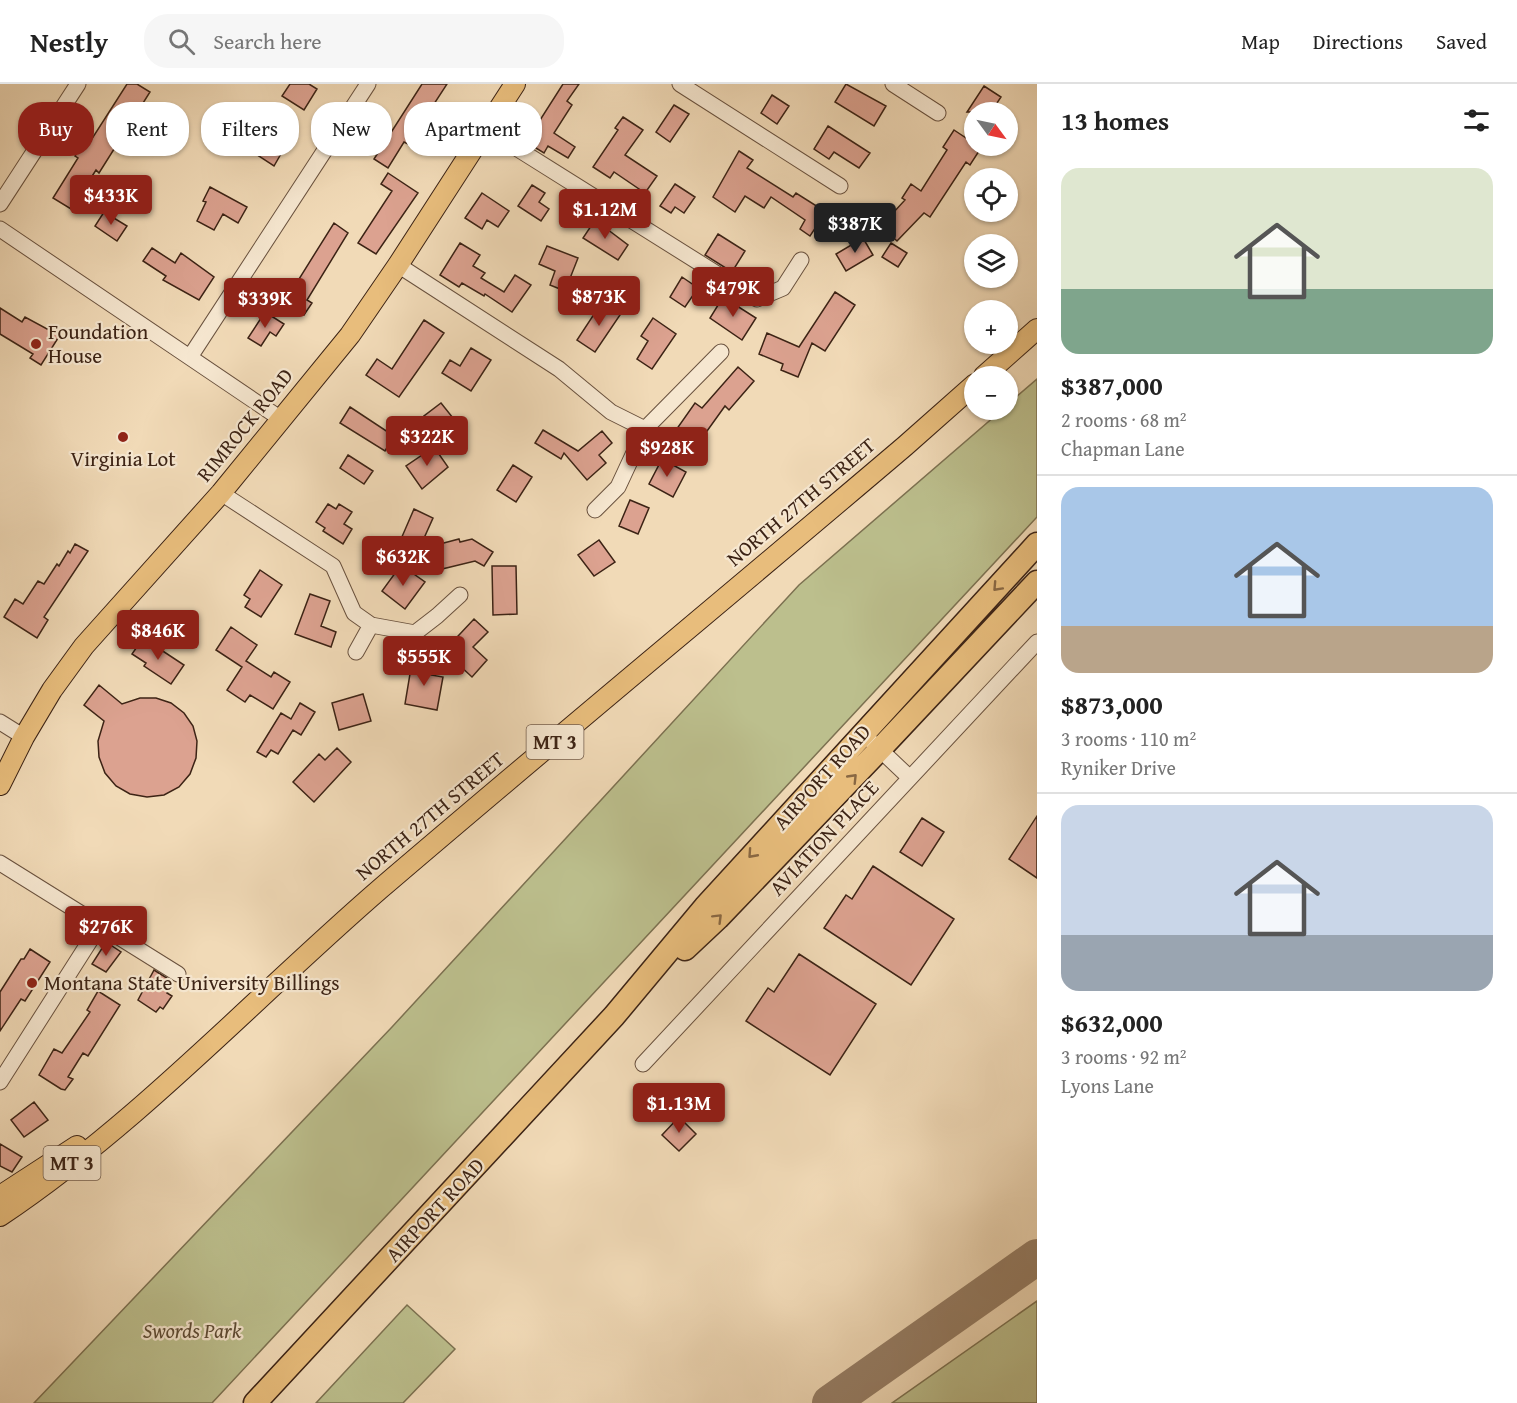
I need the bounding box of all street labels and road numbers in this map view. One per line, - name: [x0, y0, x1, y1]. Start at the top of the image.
- street label: RIMROCK ROAD: [189, 361, 300, 488]
- street label: NORTH 27TH STREET: [719, 430, 882, 573]
- street label: AIRPORT ROAD: [766, 717, 878, 837]
- road number: MT 3: [526, 725, 584, 759]
- street label: NORTH 27TH STREET: [348, 744, 511, 887]
- street label: AVIATION PLACE: [762, 773, 886, 902]
- road number: MT 3: [44, 1146, 100, 1180]
- street label: AIRPORT ROAD: [378, 1150, 491, 1269]

